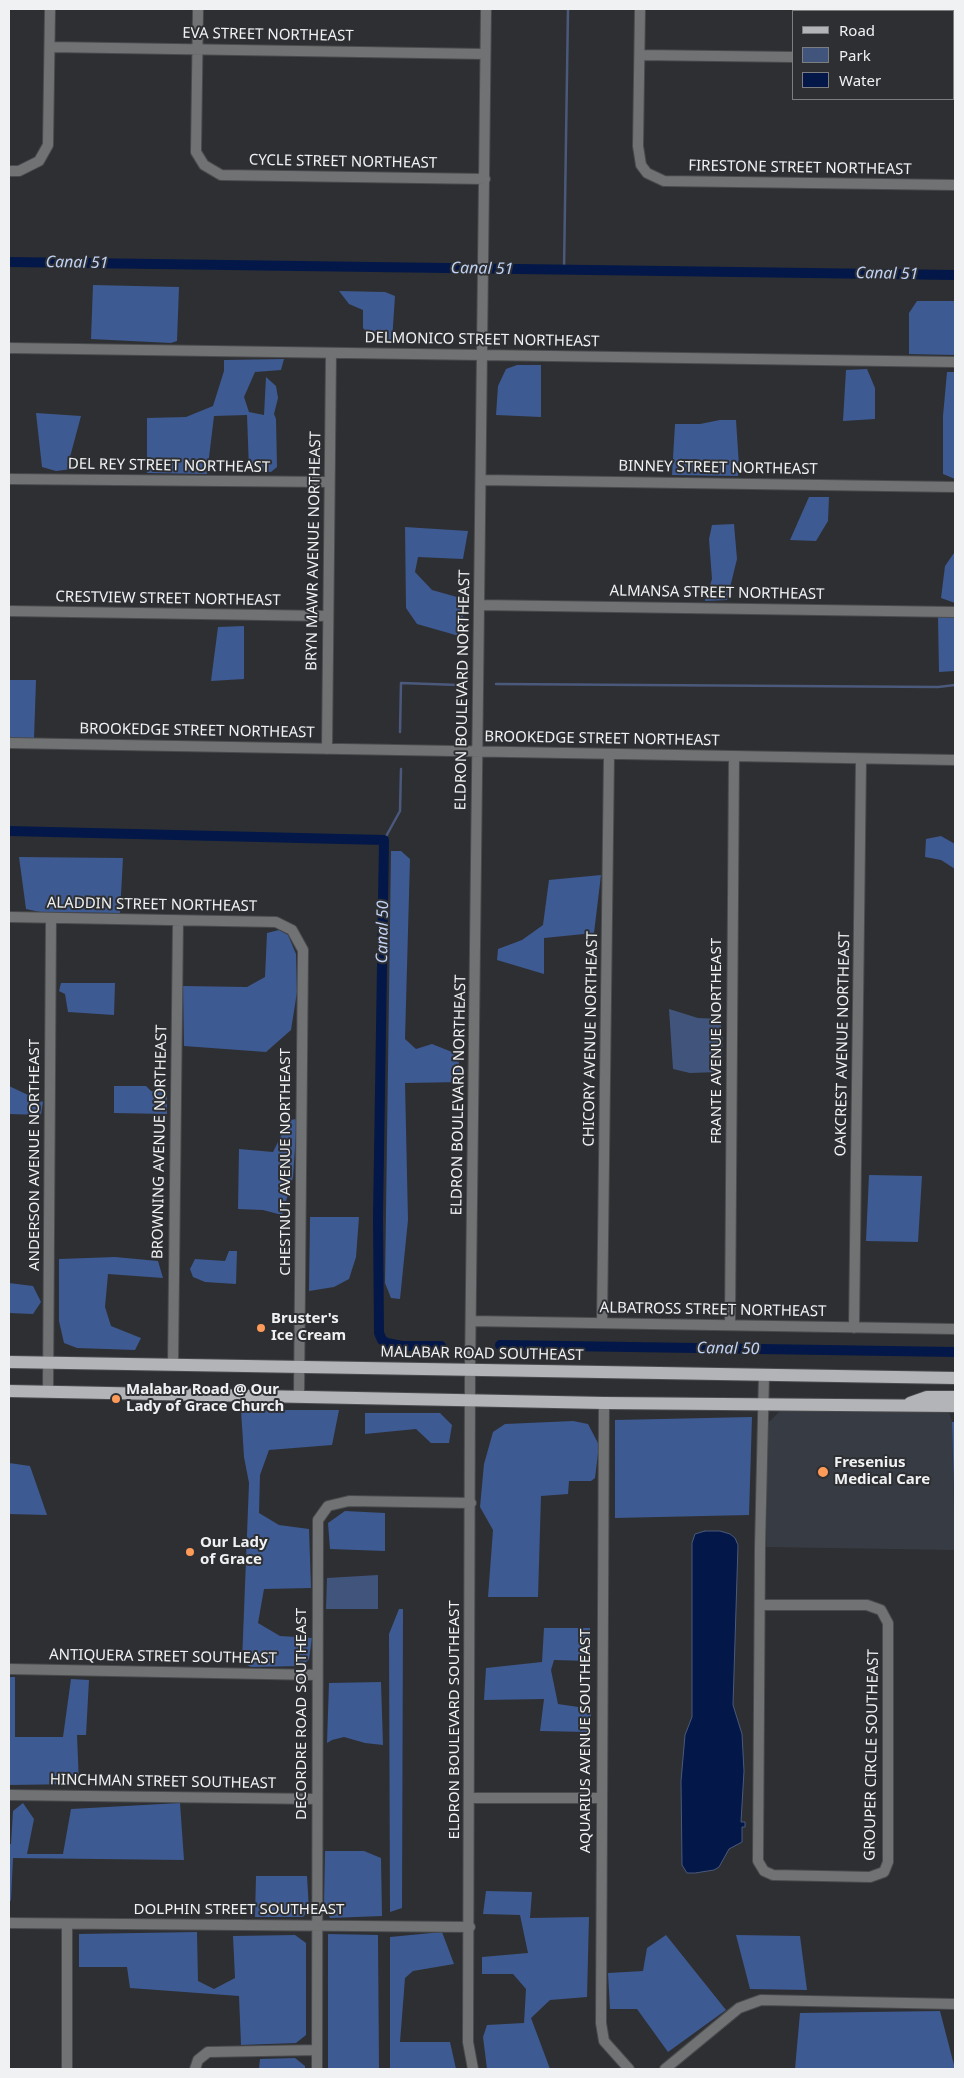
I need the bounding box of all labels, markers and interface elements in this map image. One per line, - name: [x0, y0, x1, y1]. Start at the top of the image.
- legend: [792, 10, 954, 100]
- text: Road: [839, 20, 875, 40]
- street label: EVA STREET NORTHEAST: [182, 25, 354, 45]
- text: Park: [839, 45, 871, 65]
- text: Water: [839, 70, 881, 90]
- street label: CYCLE STREET NORTHEAST: [249, 151, 437, 173]
- street label: FIRESTONE STREET NORTHEAST: [688, 157, 912, 179]
- water label: Canal 51: [45, 253, 109, 273]
- water label: Canal 51: [450, 259, 514, 279]
- water label: Canal 51: [855, 264, 919, 284]
- street label: DELMONICO STREET NORTHEAST: [364, 329, 600, 351]
- street label: BRYN MAWR AVENUE NORTHEAST: [303, 431, 325, 671]
- street label: DEL REY STREET NORTHEAST: [68, 455, 270, 477]
- street label: BINNEY STREET NORTHEAST: [618, 457, 818, 479]
- street label: ELDRON BOULEVARD NORTHEAST: [452, 570, 474, 810]
- street label: ALMANSA STREET NORTHEAST: [609, 582, 825, 604]
- street label: CRESTVIEW STREET NORTHEAST: [55, 588, 281, 610]
- street label: BROOKEDGE STREET NORTHEAST: [79, 720, 315, 742]
- street label: BROOKEDGE STREET NORTHEAST: [484, 728, 720, 750]
- street label: ALADDIN STREET NORTHEAST: [47, 894, 257, 916]
- water label: Canal 50: [373, 900, 393, 964]
- street label: CHICORY AVENUE NORTHEAST: [580, 931, 602, 1147]
- street label: OAKCREST AVENUE NORTHEAST: [832, 931, 854, 1157]
- street label: FRANTE AVENUE NORTHEAST: [708, 938, 726, 1144]
- street label: ELDRON BOULEVARD NORTHEAST: [448, 975, 470, 1215]
- street label: BROWNING AVENUE NORTHEAST: [149, 1025, 171, 1259]
- street label: ANDERSON AVENUE NORTHEAST: [26, 1039, 44, 1271]
- street label: CHESTNUT AVENUE NORTHEAST: [277, 1048, 295, 1276]
- street label: ALBATROSS STREET NORTHEAST: [600, 1299, 826, 1321]
- place label: Bruster's Ice Cream: [271, 1310, 346, 1345]
- marker: Bruster's Ice Cream: [255, 1322, 267, 1334]
- water label: Canal 50: [696, 1339, 760, 1359]
- street label: MALABAR ROAD SOUTHEAST: [380, 1343, 584, 1365]
- place label: Malabar Road @ Our Lady of Grace Church: [126, 1381, 284, 1416]
- marker: Malabar Road @ Our Lady of Grace Church: [110, 1393, 122, 1405]
- place label: Fresenius Medical Care: [834, 1454, 930, 1489]
- marker: Fresenius Medical Care: [816, 1465, 830, 1479]
- place label: Our Lady of Grace: [200, 1534, 268, 1569]
- marker: Our Lady of Grace: [184, 1546, 196, 1558]
- street label: ELDRON BOULEVARD SOUTHEAST: [446, 1600, 464, 1840]
- street label: DECORDRE ROAD SOUTHEAST: [293, 1608, 311, 1820]
- street label: AQUARIUS AVENUE SOUTHEAST: [577, 1629, 595, 1853]
- street label: ANTIQUERA STREET SOUTHEAST: [49, 1646, 277, 1668]
- street label: GROUPER CIRCLE SOUTHEAST: [861, 1649, 883, 1861]
- street label: HINCHMAN STREET SOUTHEAST: [50, 1771, 276, 1793]
- street label: DOLPHIN STREET SOUTHEAST: [134, 1901, 344, 1919]

